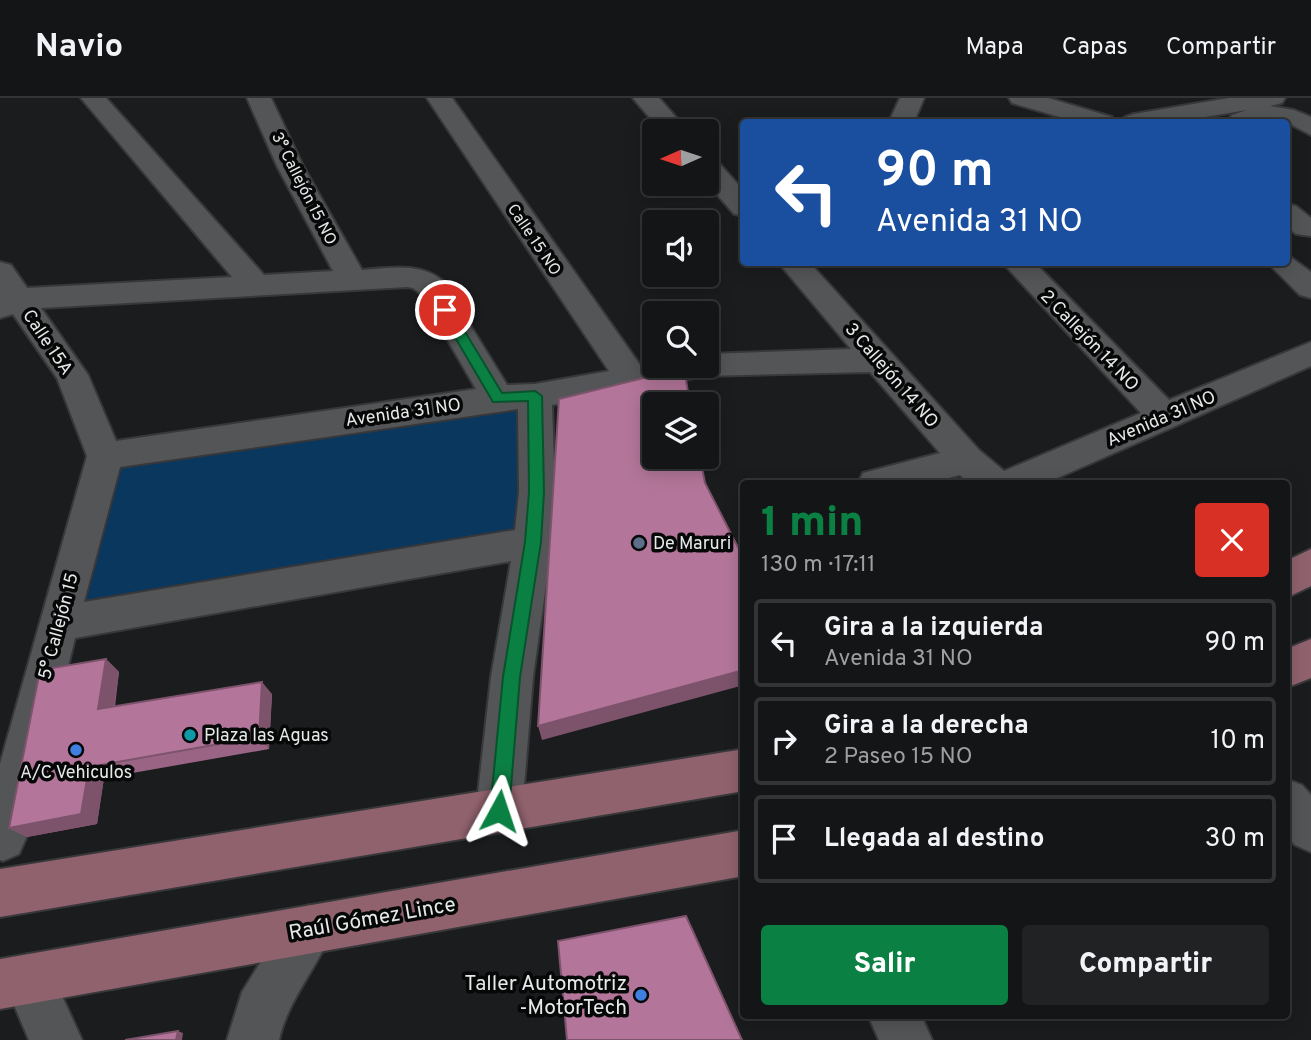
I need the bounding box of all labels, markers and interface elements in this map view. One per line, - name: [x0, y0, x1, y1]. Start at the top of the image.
- text: Navio: [35, 27, 123, 69]
- text: Mapa: [966, 33, 1024, 63]
- text: Capas: [1062, 33, 1128, 63]
- text: Compartir: [1166, 33, 1276, 63]
- north arrow: [642, 119, 719, 196]
- map controls: [642, 119, 719, 469]
- street label: 3° Callejón 15 NO: [266, 129, 340, 249]
- text: 90 m: [876, 142, 994, 204]
- icon: left: [761, 147, 852, 238]
- street label: Calle 15 NO: [502, 200, 565, 280]
- text: Avenida 31 NO: [876, 203, 1083, 243]
- button: sound: [642, 210, 719, 287]
- pin: [415, 280, 475, 340]
- street label: 2 Callejón 14 NO: [1035, 286, 1143, 397]
- icon: arrive: [426, 291, 464, 329]
- button: search: [642, 301, 719, 378]
- street label: Calle 15A: [16, 306, 77, 380]
- street label: 3 Callejón 14 NO: [839, 319, 943, 433]
- street label: Avenida 31 NO: [1104, 386, 1220, 453]
- button: layers: [642, 392, 719, 469]
- street label: Avenida 31 NO: [344, 394, 462, 433]
- text: 1 min: [761, 498, 864, 551]
- button: close: [1195, 503, 1269, 577]
- place label: De Maruri: [653, 533, 731, 556]
- marker: De Maruri: [631, 535, 647, 551]
- text: 130 m · 17:11: [761, 551, 876, 580]
- street label: 5° Callejón 15: [34, 570, 85, 682]
- text: Gira a la izquierda: [824, 612, 1043, 645]
- icon: left: [765, 624, 803, 662]
- text: 90 m: [1205, 627, 1265, 660]
- text: Avenida 31 NO: [824, 645, 973, 674]
- text: Gira a la derecha: [824, 710, 1029, 743]
- icon: right: [765, 722, 803, 760]
- place label: Plaza las Aguas: [204, 725, 329, 748]
- text: 10 m: [1210, 725, 1265, 758]
- marker: Plaza las Aguas: [182, 727, 198, 743]
- marker: A/C Vehiculos: [68, 742, 84, 758]
- text: 2 Paseo 15 NO: [824, 743, 972, 772]
- place label: A/C Vehiculos: [20, 762, 132, 785]
- position arrow: [462, 774, 536, 848]
- icon: arrive: [765, 820, 803, 858]
- text: Llegada al destino: [824, 823, 1044, 856]
- text: 30 m: [1205, 823, 1265, 856]
- street label: Raúl Gómez Lince: [287, 891, 458, 947]
- button: Salir: [761, 925, 1008, 1005]
- button: Compartir: [1022, 925, 1269, 1005]
- place label: Taller Automotriz -MotorTech: [464, 971, 627, 1022]
- marker: Taller Automotriz -MotorTech: [633, 987, 649, 1003]

